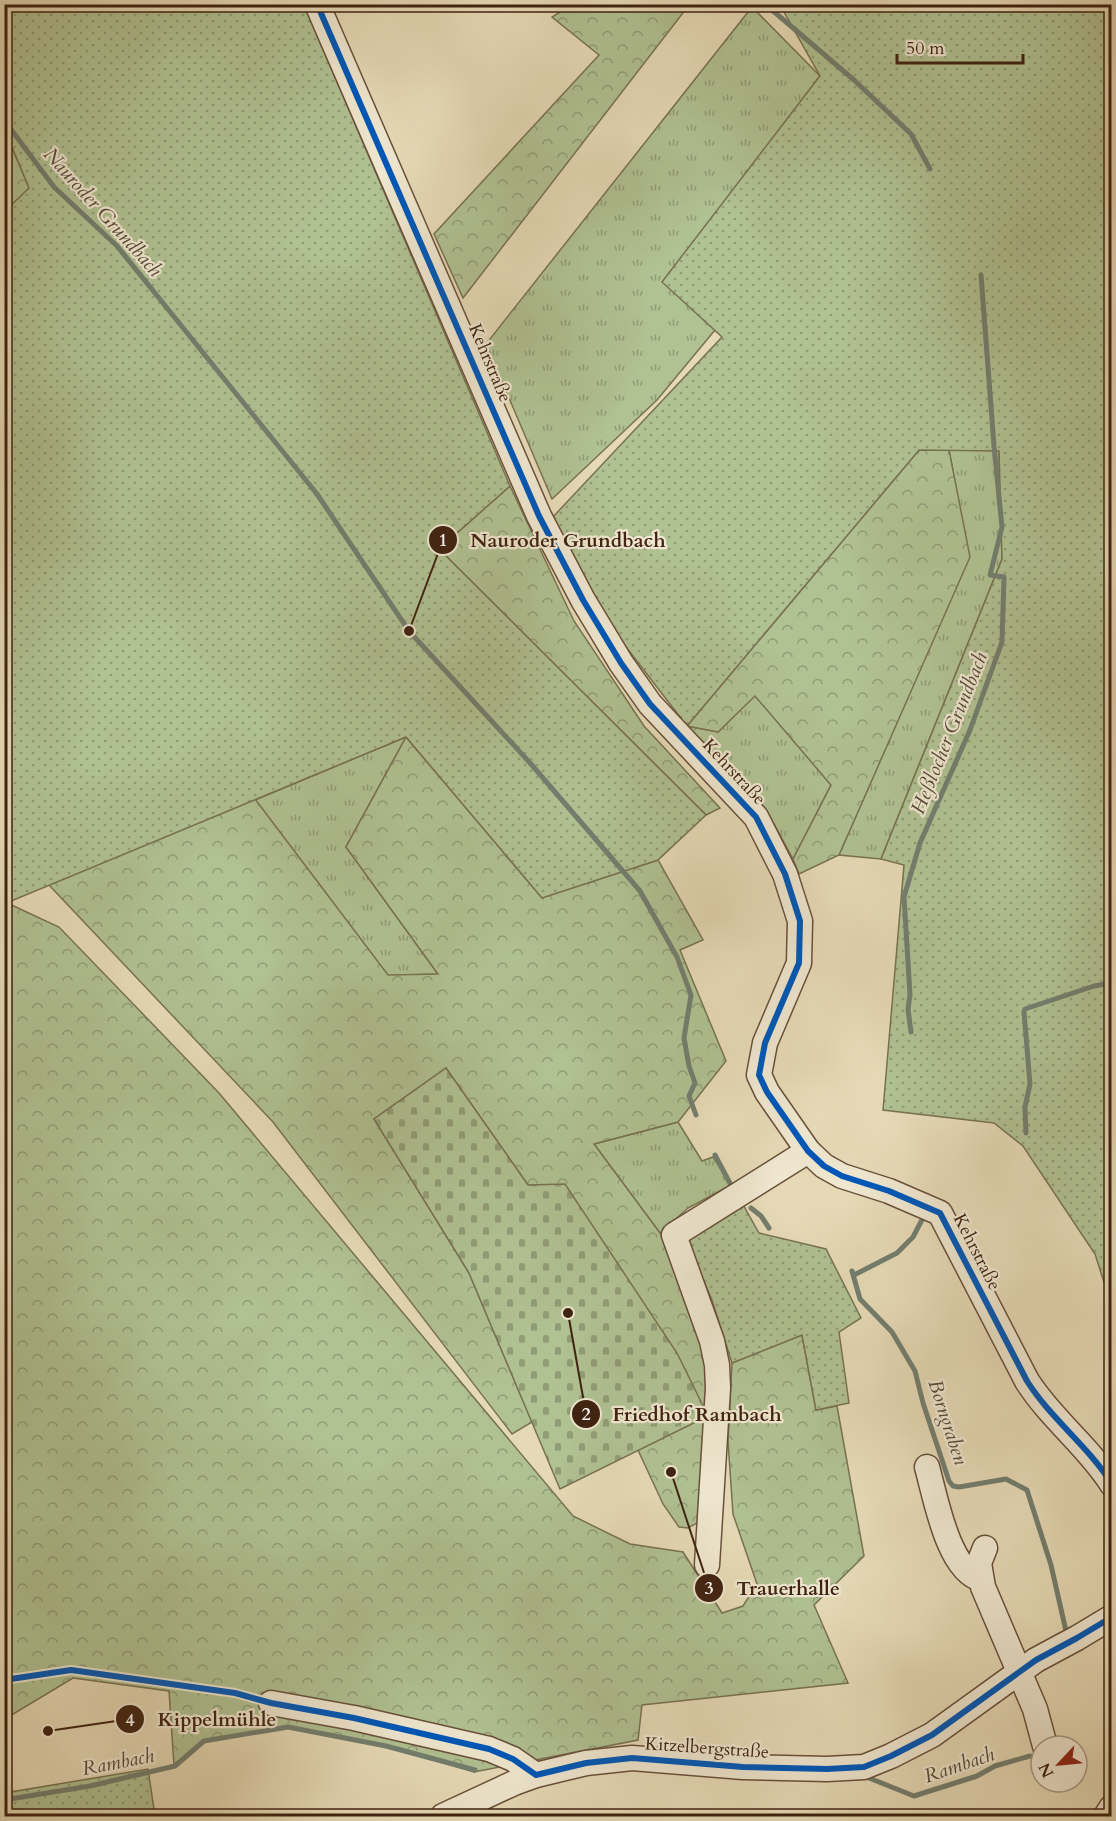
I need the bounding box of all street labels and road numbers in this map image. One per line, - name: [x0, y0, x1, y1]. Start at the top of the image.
- street label: Kehrstraße: [462, 320, 518, 406]
- street label: Kehrstraße: [697, 733, 771, 811]
- street label: Kehrstraße: [947, 1209, 1007, 1295]
- street label: Kitzelbergstraße: [644, 1731, 770, 1765]

